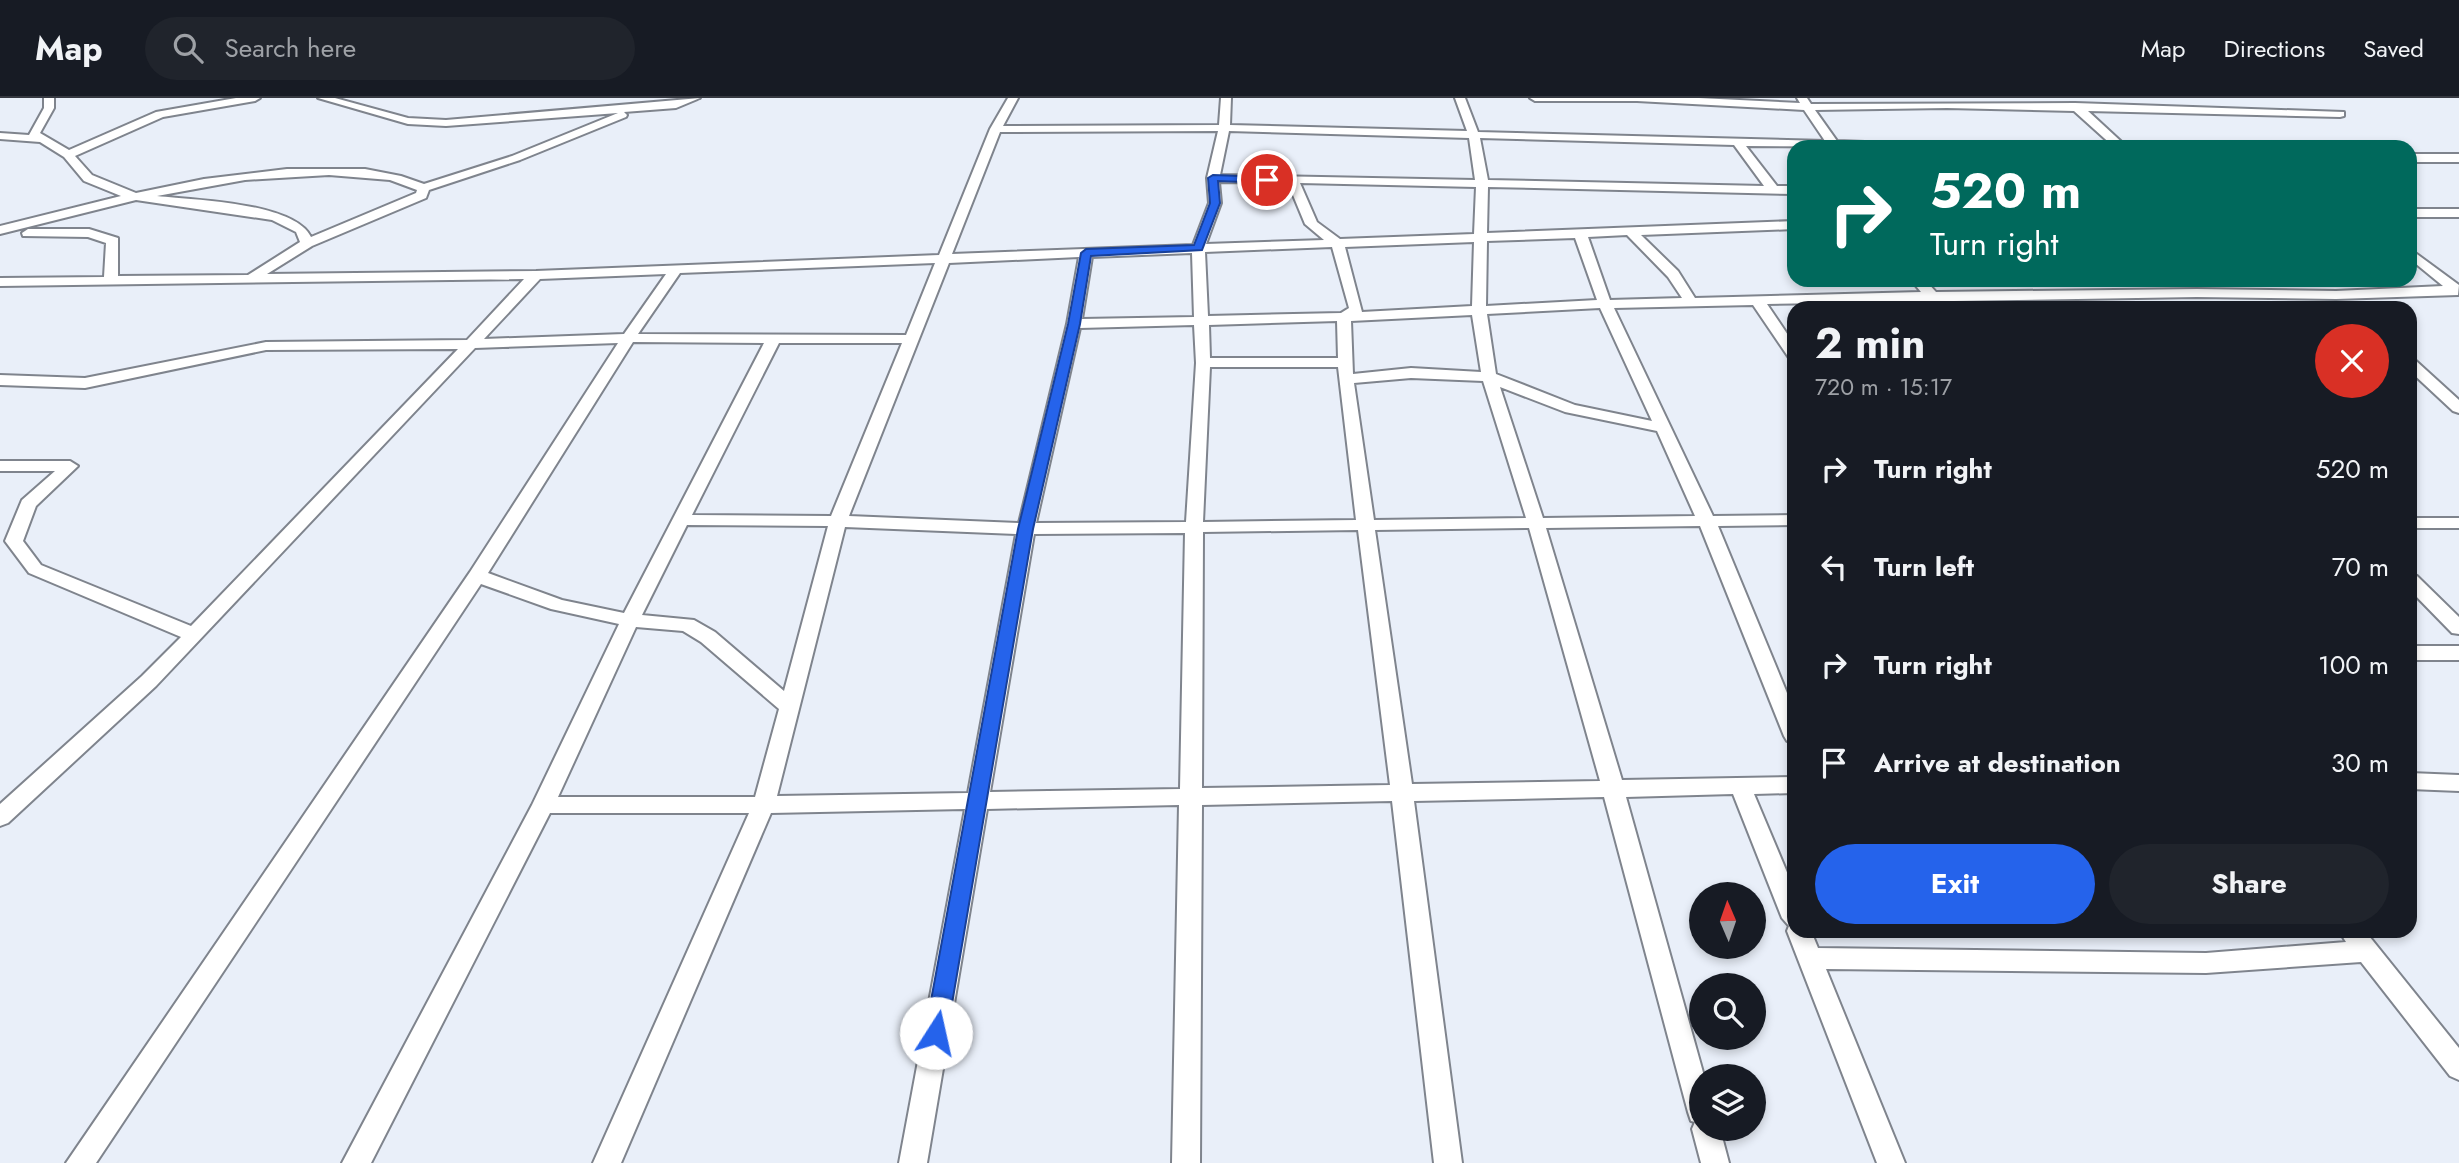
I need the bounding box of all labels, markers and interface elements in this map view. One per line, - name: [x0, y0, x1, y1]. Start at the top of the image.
- search box: [145, 17, 635, 80]
- text: Map: [35, 25, 103, 72]
- icon: search: [169, 29, 207, 67]
- text: Search here: [225, 29, 356, 67]
- text: Map: [2141, 31, 2186, 66]
- text: Directions: [2224, 31, 2325, 66]
- text: Saved: [2363, 31, 2424, 66]
- pin: [1237, 150, 1297, 210]
- text: 520 m: [1930, 156, 2081, 226]
- icon: arrive: [1248, 161, 1286, 199]
- icon: right: [1815, 168, 1906, 259]
- text: Turn right: [1930, 221, 2059, 267]
- text: 2 min: [1815, 313, 1925, 374]
- button: close: [2315, 324, 2389, 398]
- text: 720 m · 15:17: [1815, 370, 1952, 404]
- icon: right: [1815, 450, 1853, 488]
- text: Turn right: [1874, 450, 1992, 488]
- text: 520 m: [2316, 450, 2389, 488]
- icon: left: [1815, 548, 1853, 586]
- text: Turn left: [1874, 548, 1974, 586]
- text: 70 m: [2332, 548, 2389, 586]
- icon: right: [1815, 646, 1853, 684]
- text: Turn right: [1874, 646, 1992, 684]
- text: 100 m: [2318, 646, 2389, 684]
- icon: arrive: [1815, 744, 1853, 782]
- text: Arrive at destination: [1874, 744, 2121, 782]
- text: 30 m: [2331, 744, 2389, 782]
- button: Exit: [1815, 844, 2095, 924]
- button: Share: [2109, 844, 2389, 924]
- north arrow: [1689, 882, 1766, 959]
- map controls: [1689, 882, 1766, 1141]
- button: search: [1689, 973, 1766, 1050]
- position arrow: [899, 996, 973, 1070]
- button: layers: [1689, 1064, 1766, 1141]

